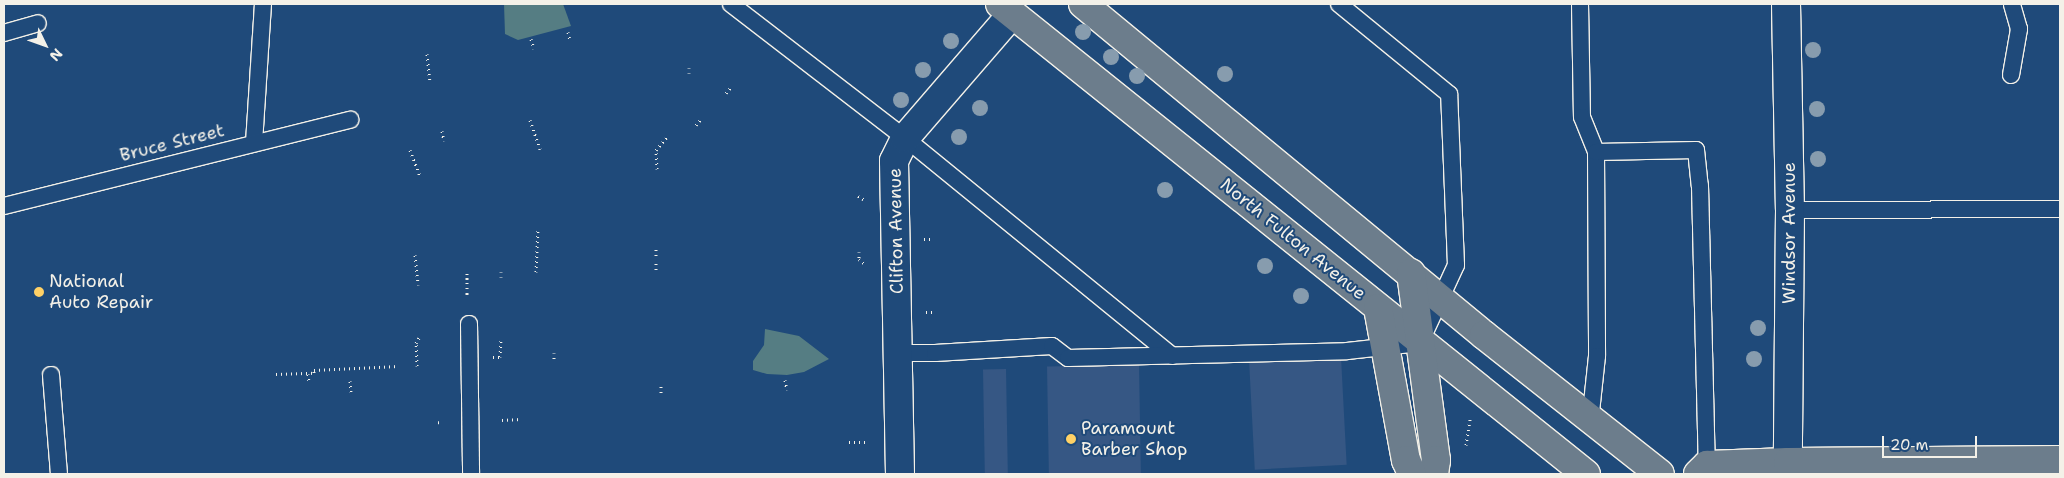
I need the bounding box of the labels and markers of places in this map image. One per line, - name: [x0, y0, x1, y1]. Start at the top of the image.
- place label: National Auto Repair: [49, 271, 153, 314]
- marker: National Auto Repair: [33, 286, 45, 298]
- place label: Paramount Barber Shop: [1081, 418, 1187, 460]
- marker: Paramount Barber Shop: [1065, 433, 1077, 445]

